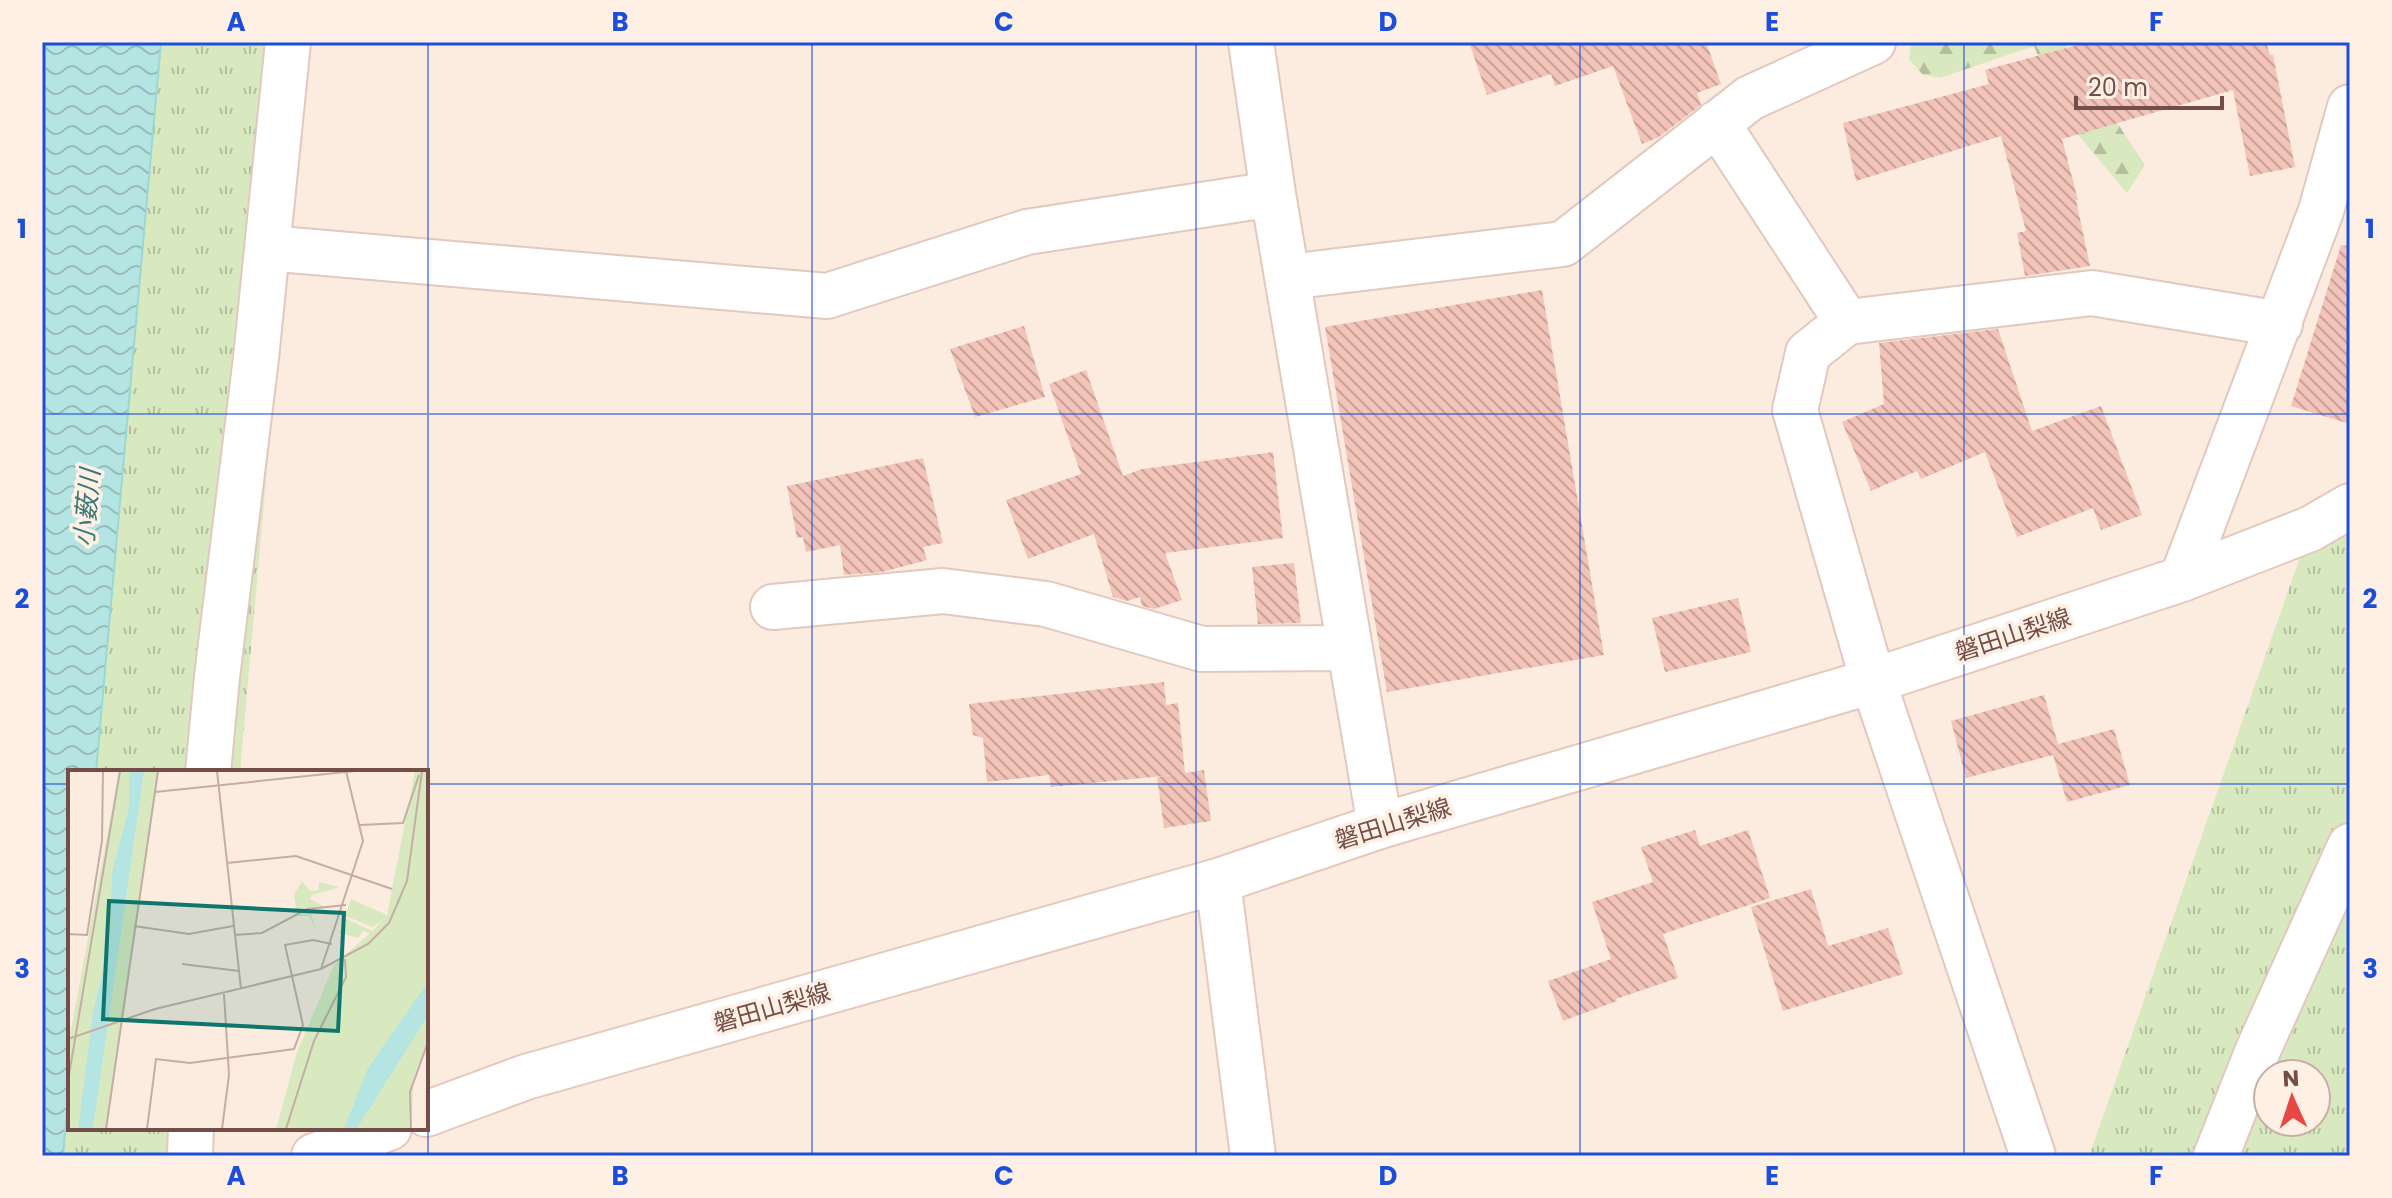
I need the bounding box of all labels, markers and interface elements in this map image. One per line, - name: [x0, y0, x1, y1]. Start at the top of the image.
- text: A: [226, 4, 246, 40]
- text: B: [611, 4, 629, 40]
- text: C: [994, 4, 1014, 40]
- text: D: [1379, 4, 1398, 40]
- text: E: [1765, 4, 1779, 40]
- text: F: [2149, 4, 2163, 40]
- scale bar: [2076, 60, 2222, 110]
- text: 20 m: [2088, 71, 2148, 104]
- text: 1: [17, 211, 27, 247]
- text: 1: [2365, 211, 2375, 247]
- water label: 小薮川: [66, 465, 109, 548]
- text: 2: [15, 581, 30, 617]
- text: 2: [2363, 581, 2378, 617]
- street label: 磐田山梨線: [1951, 600, 2075, 669]
- inset map: [68, 770, 428, 1130]
- street label: 磐田山梨線: [1331, 790, 1455, 857]
- text: 3: [14, 951, 30, 987]
- text: 3: [2362, 951, 2378, 987]
- street label: 磐田山梨線: [710, 975, 834, 1040]
- north arrow: [2252, 1058, 2332, 1138]
- text: N: [2282, 1063, 2300, 1094]
- text: A: [226, 1158, 246, 1194]
- text: B: [611, 1158, 629, 1194]
- text: C: [994, 1158, 1014, 1194]
- text: D: [1379, 1158, 1398, 1194]
- text: E: [1765, 1158, 1779, 1194]
- text: F: [2149, 1158, 2163, 1194]

